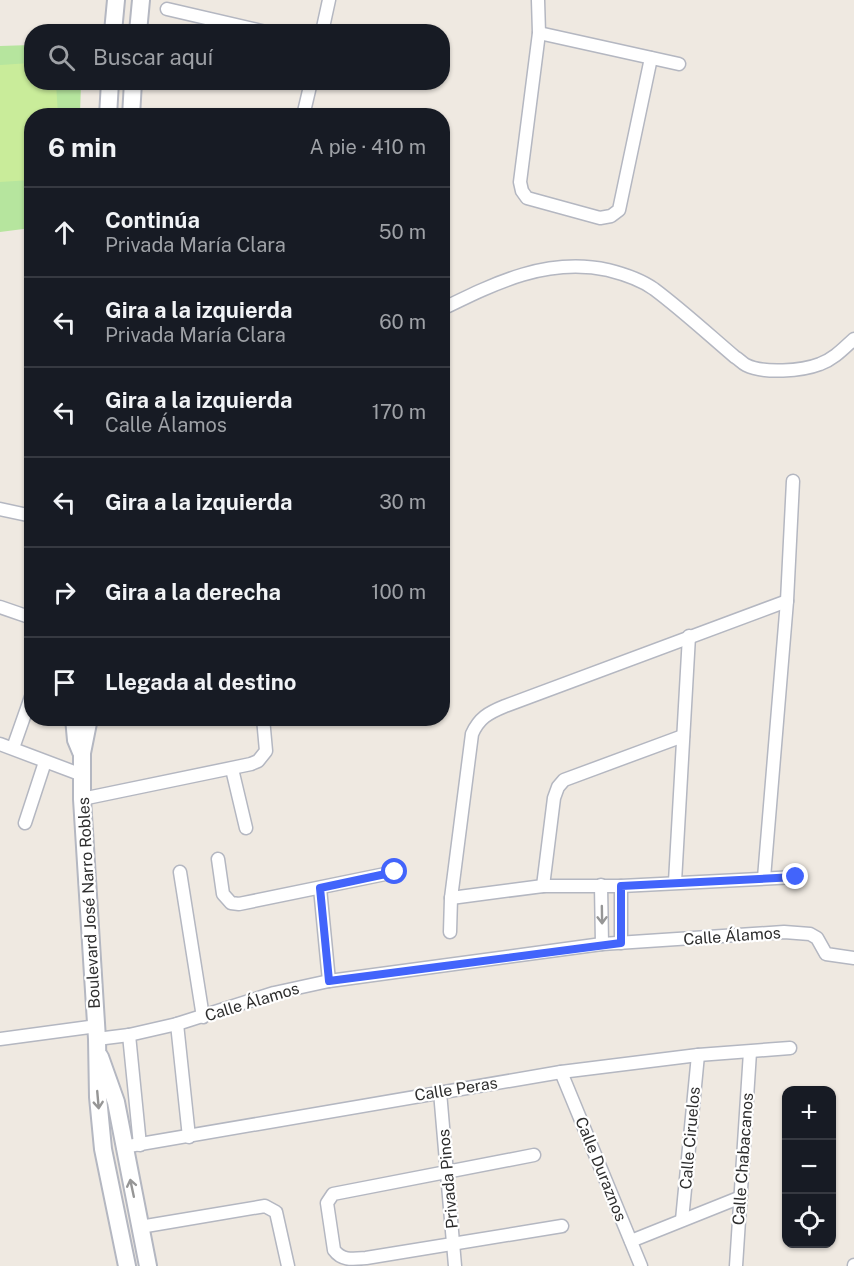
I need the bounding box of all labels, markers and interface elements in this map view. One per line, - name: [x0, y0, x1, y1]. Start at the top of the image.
- search box: [24, 24, 450, 90]
- icon: search: [45, 41, 78, 74]
- text: Buscar aquí: [93, 44, 213, 70]
- text: 6 min: [48, 132, 117, 163]
- text: A pie · 410 m: [310, 135, 426, 159]
- text: Continúa: [105, 207, 200, 233]
- icon: ahead: [48, 216, 81, 249]
- text: 50 m: [379, 220, 426, 244]
- text: Privada María Clara: [105, 233, 286, 257]
- text: Gira a la izquierda: [105, 297, 292, 323]
- icon: left: [48, 306, 81, 339]
- text: 60 m: [379, 310, 426, 334]
- text: Privada María Clara: [105, 323, 286, 347]
- text: Gira a la izquierda: [105, 387, 292, 413]
- icon: left: [48, 396, 81, 429]
- text: 170 m: [372, 400, 426, 424]
- text: Calle Álamos: [105, 413, 227, 437]
- icon: left: [48, 486, 81, 519]
- text: Gira a la izquierda: [105, 489, 292, 515]
- text: 30 m: [379, 490, 426, 514]
- icon: right: [48, 576, 81, 609]
- text: Gira a la derecha: [105, 579, 281, 605]
- text: 100 m: [371, 580, 426, 604]
- icon: arrive: [48, 666, 81, 699]
- text: Llegada al destino: [105, 669, 296, 695]
- street label: Boulevard José Narro Robles: [74, 797, 104, 1009]
- route start: [381, 858, 407, 884]
- route end: [782, 863, 808, 889]
- one-way arrow: [596, 904, 608, 924]
- street label: Calle Álamos: [683, 922, 781, 949]
- street label: Calle Álamos: [202, 978, 301, 1025]
- street label: Calle Peras: [413, 1073, 499, 1105]
- street label: Calle Ciruelos: [676, 1086, 704, 1190]
- map controls: [782, 1086, 836, 1248]
- button: +: [782, 1086, 836, 1140]
- one-way arrow: [93, 1090, 104, 1110]
- street label: Calle Chabacanos: [729, 1092, 757, 1226]
- street label: Calle Duraznos: [571, 1114, 631, 1224]
- street label: Privada Pinos: [434, 1128, 462, 1230]
- button: −: [782, 1140, 836, 1194]
- one-way arrow: [126, 1179, 137, 1198]
- button: locate: [782, 1194, 836, 1248]

